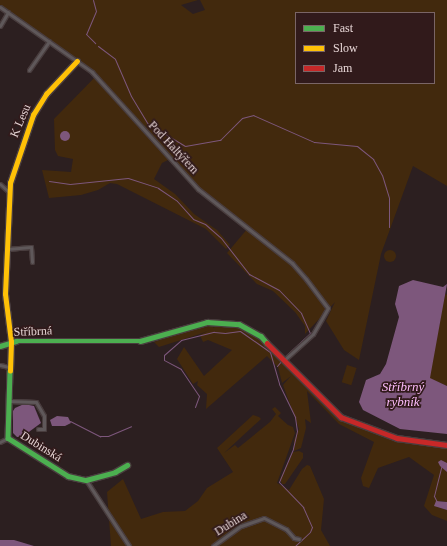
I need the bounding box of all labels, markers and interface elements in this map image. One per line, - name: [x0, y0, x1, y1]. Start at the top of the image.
- legend: [295, 12, 435, 84]
- text: Fast: [333, 21, 353, 35]
- text: Slow: [333, 41, 358, 55]
- text: Jam: [333, 61, 352, 75]
- street label: K Lesu: [8, 102, 34, 140]
- street label: Pod Haltýřem: [145, 119, 201, 177]
- street label: Stříbrná: [13, 324, 53, 340]
- water label: Stříbrný rybník: [382, 380, 424, 411]
- street label: Dubinská: [18, 429, 64, 465]
- street label: Dubina: [212, 509, 250, 539]

